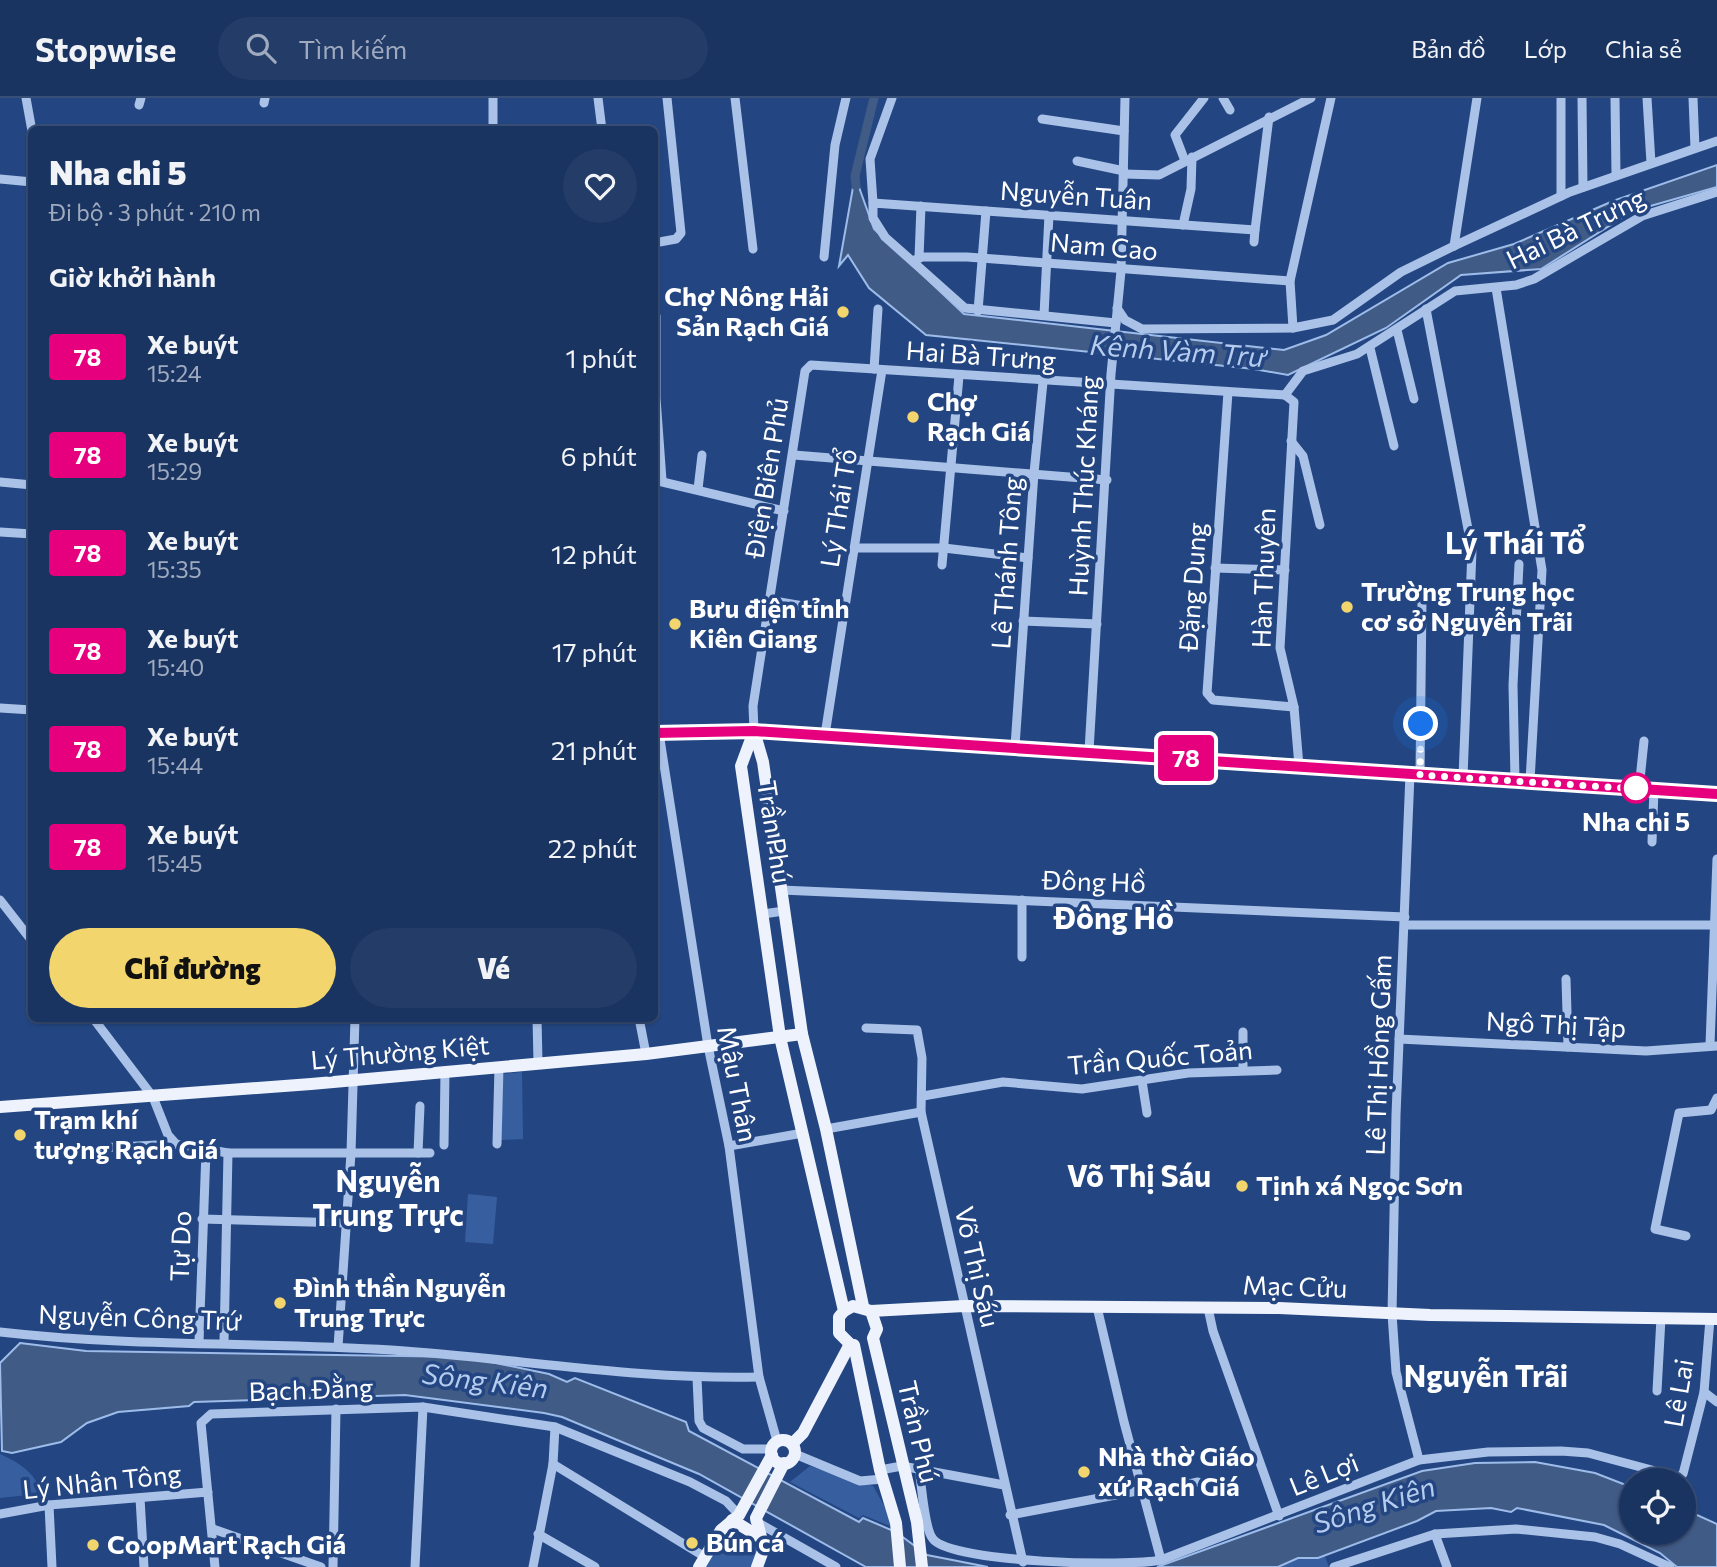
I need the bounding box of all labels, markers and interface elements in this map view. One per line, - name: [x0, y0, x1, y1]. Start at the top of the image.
- search box: [218, 17, 708, 80]
- text: Stopwise: [35, 28, 176, 69]
- icon: search: [242, 29, 280, 67]
- text: Tìm kiếm: [298, 33, 407, 64]
- text: Bản đồ: [1411, 34, 1486, 63]
- text: Lớp: [1524, 34, 1567, 63]
- text: Chia sẻ: [1605, 34, 1682, 63]
- button: heart: [563, 149, 637, 223]
- text: Nha chi 5: [49, 151, 187, 192]
- street label: Nguyễn Tuân: [999, 174, 1153, 215]
- street label: Hai Bà Trưng: [1501, 181, 1650, 275]
- text: Đi bộ · 3 phút · 210 m: [49, 198, 261, 226]
- street label: Nam Cao: [1049, 225, 1159, 266]
- text: Giờ khởi hành: [49, 261, 216, 292]
- place label: Chợ Nông Hải Sản Rạch Giá: [664, 280, 829, 342]
- marker: Chợ Nông Hải Sản Rạch Giá: [835, 304, 851, 320]
- water label: Kênh Vàm Trư: [1089, 327, 1269, 373]
- text: Xe buýt: [147, 328, 239, 359]
- street label: Hai Bà Trưng: [905, 334, 1057, 375]
- text: 78: [74, 342, 101, 371]
- text: 1 phút: [565, 342, 637, 373]
- text: 15:24: [147, 359, 202, 387]
- street label: Huỳnh Thúc Kháng: [1061, 375, 1104, 597]
- place label: Chợ Rạch Giá: [927, 385, 1031, 447]
- street label: Điện Biên Phủ: [737, 395, 794, 561]
- marker: Chợ Rạch Giá: [905, 409, 921, 425]
- text: Xe buýt: [147, 426, 239, 457]
- text: 78: [74, 440, 101, 469]
- text: 6 phút: [561, 440, 637, 471]
- street label: Lý Thái Tổ: [813, 446, 862, 569]
- text: 15:29: [147, 457, 202, 485]
- street label: Lê Thánh Tông: [984, 476, 1027, 650]
- street label: Hàn Thuyên: [1245, 507, 1280, 649]
- street label: Đặng Dung: [1171, 521, 1211, 653]
- district label: Lý Thái Tổ: [1445, 523, 1586, 560]
- text: Xe buýt: [147, 524, 239, 555]
- text: 78: [74, 538, 101, 567]
- text: 12 phút: [551, 538, 637, 569]
- text: 15:35: [147, 555, 202, 583]
- place label: Trường Trung học cơ sở Nguyễn Trãi: [1361, 575, 1575, 636]
- place label: Bưu điện tỉnh Kiên Giang: [689, 592, 850, 653]
- marker: Trường Trung học cơ sở Nguyễn Trãi: [1339, 599, 1355, 615]
- marker: Bưu điện tỉnh Kiên Giang: [667, 616, 683, 632]
- text: Xe buýt: [147, 622, 239, 653]
- text: 78: [74, 636, 101, 665]
- text: 17 phút: [552, 636, 637, 667]
- text: 15:40: [147, 653, 204, 681]
- your location: [1403, 706, 1438, 741]
- text: Xe buýt: [147, 720, 239, 751]
- text: 78: [74, 734, 101, 763]
- text: 21 phút: [551, 734, 637, 765]
- line badge: 78: [1154, 735, 1218, 781]
- text: 78: [1172, 743, 1200, 772]
- text: 15:44: [147, 751, 203, 779]
- marker: Nha chi 5: [1621, 773, 1651, 803]
- street label: Trần Phú: [752, 778, 799, 885]
- place label: Nha chi 5: [1582, 805, 1690, 836]
- text: Xe buýt: [147, 818, 239, 849]
- text: 78: [74, 832, 101, 861]
- text: 22 phút: [548, 832, 637, 863]
- text: 15:45: [147, 849, 203, 877]
- street label: Đông Hồ: [1041, 863, 1146, 898]
- district label: Đông Hồ: [1053, 898, 1174, 935]
- button: Chỉ đường: [49, 928, 336, 1008]
- button: Vé: [350, 928, 637, 1008]
- street label: Lê Thị Hồng Gấm: [1359, 954, 1396, 1156]
- street label: Ngô Thị Tập: [1485, 1004, 1627, 1043]
- street label: Mậu Thân: [712, 1023, 765, 1144]
- street label: Lý Thường Kiệt: [309, 1028, 491, 1075]
- street label: Trần Quốc Toản: [1066, 1033, 1254, 1080]
- place label: Trạm khí tượng Rạch Giá: [34, 1103, 218, 1165]
- marker: Trạm khí tượng Rạch Giá: [12, 1127, 28, 1143]
- district label: Võ Thị Sáu: [1067, 1156, 1211, 1195]
- district label: Nguyễn Trung Trực: [312, 1161, 464, 1233]
- place label: Tịnh xá Ngọc Sơn: [1256, 1169, 1463, 1201]
- marker: Tịnh xá Ngọc Sơn: [1234, 1178, 1250, 1194]
- street label: Võ Thị Sáu: [950, 1203, 1007, 1330]
- street label: Tự Do: [163, 1210, 196, 1282]
- street label: Mạc Cửu: [1242, 1268, 1348, 1303]
- place label: Đình thần Nguyễn Trung Trực: [293, 1271, 506, 1333]
- marker: Đình thần Nguyễn Trung Trực: [272, 1295, 288, 1311]
- street label: Nguyễn Công Trứ: [38, 1297, 243, 1336]
- water label: Sông Kiên: [420, 1355, 550, 1405]
- district label: Nguyễn Trãi: [1404, 1356, 1568, 1393]
- street label: Lê Lai: [1656, 1356, 1699, 1429]
- street label: Bạch Đằng: [248, 1371, 374, 1406]
- street label: Trần Phú: [893, 1378, 946, 1486]
- place label: Nhà thờ Giáo xứ Rạch Giá: [1098, 1440, 1255, 1502]
- street label: Lê Lợi: [1284, 1446, 1362, 1501]
- street label: Lý Nhân Tông: [21, 1457, 183, 1504]
- marker: Nhà thờ Giáo xứ Rạch Giá: [1076, 1464, 1092, 1480]
- water label: Sông Kiên: [1308, 1468, 1439, 1540]
- map controls: [1619, 1468, 1696, 1545]
- button: locate: [1619, 1468, 1696, 1545]
- place label: Bún cá: [706, 1526, 784, 1557]
- place label: Co.opMart Rạch Giá: [107, 1528, 346, 1560]
- marker: Bún cá: [684, 1535, 700, 1551]
- marker: Co.opMart Rạch Giá: [85, 1537, 101, 1553]

